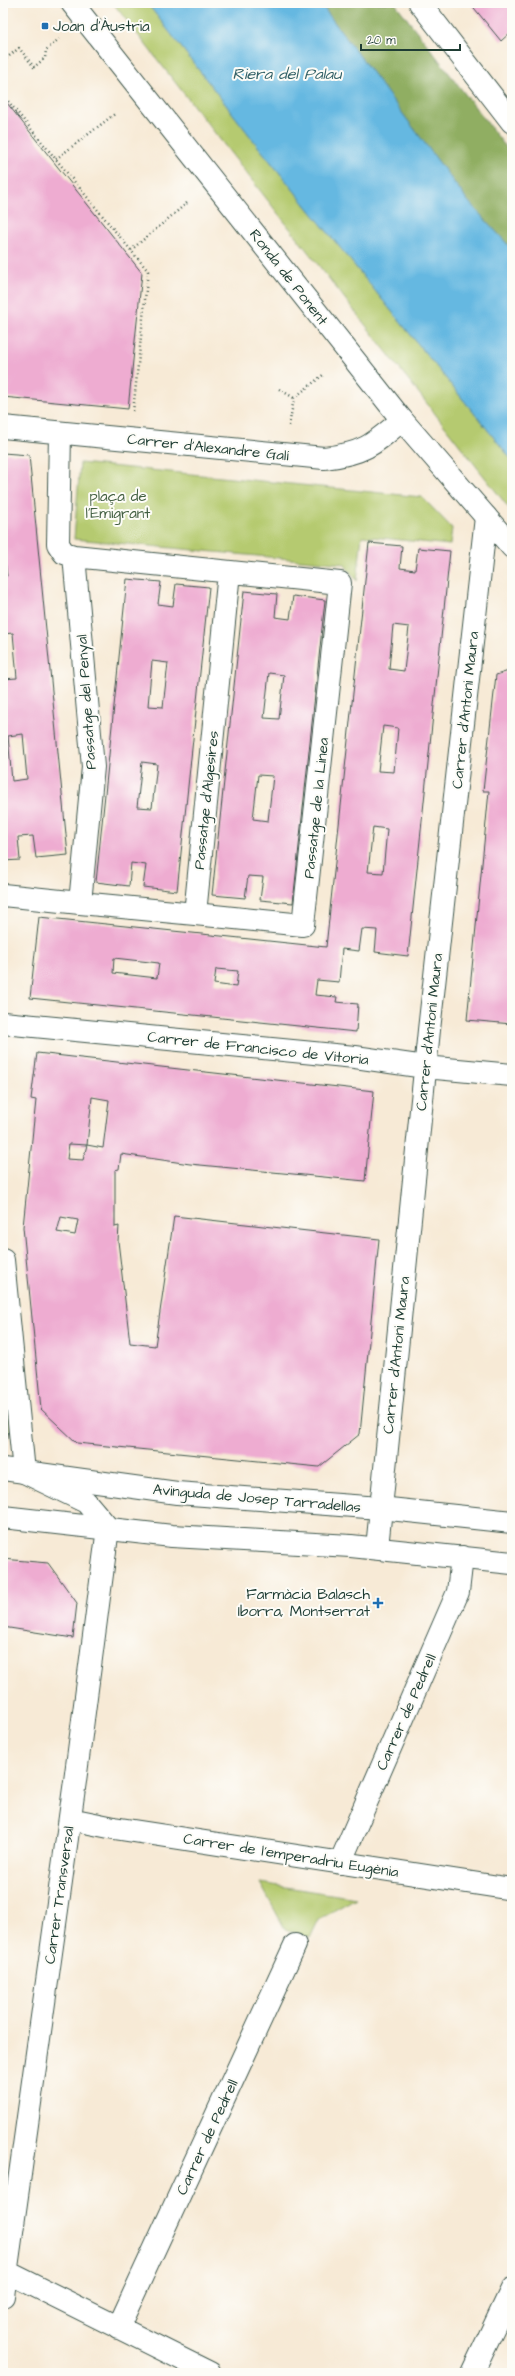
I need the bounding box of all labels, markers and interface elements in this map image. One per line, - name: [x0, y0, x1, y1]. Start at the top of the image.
- place label: Joan d'Àustria: [53, 16, 150, 37]
- marker: Joan d'Àustria: [40, 21, 50, 31]
- scale bar: [361, 26, 460, 52]
- text: 20 m: [367, 32, 396, 49]
- water label: Riera del Palau: [233, 63, 342, 85]
- street label: Ronda de Ponent: [244, 225, 333, 330]
- street label: Carrer d'Alexandre Galí: [126, 429, 290, 466]
- park label: plaça de l'Emigrant: [86, 486, 150, 525]
- street label: Carrer d'Antoni Maura: [447, 630, 484, 790]
- street label: Passatge del Penyal: [71, 634, 103, 770]
- street label: Passatge d'Algesires: [189, 729, 225, 871]
- street label: Passatge de la Linea: [299, 736, 335, 880]
- street label: Carrer d'Antoni Maura: [411, 952, 448, 1112]
- street label: Carrer de Francisco de Vitoria: [146, 1026, 370, 1071]
- street label: Carrer d'Antoni Maura: [378, 1275, 415, 1435]
- street label: Avinguda de Josep Tarradellas: [152, 1479, 362, 1519]
- place label: Farmàcia Balasch Iborra, Montserrat: [238, 1584, 371, 1622]
- marker: Farmàcia Balasch Iborra, Montserrat: [373, 1598, 383, 1608]
- street label: Carrer de Pedrell: [371, 1651, 442, 1774]
- street label: Carrer Transversal: [39, 1825, 80, 1965]
- street label: Carrer de l'emperadriu Eugènia: [182, 1828, 400, 1884]
- street label: Carrer de Pedrell: [171, 2076, 243, 2199]

